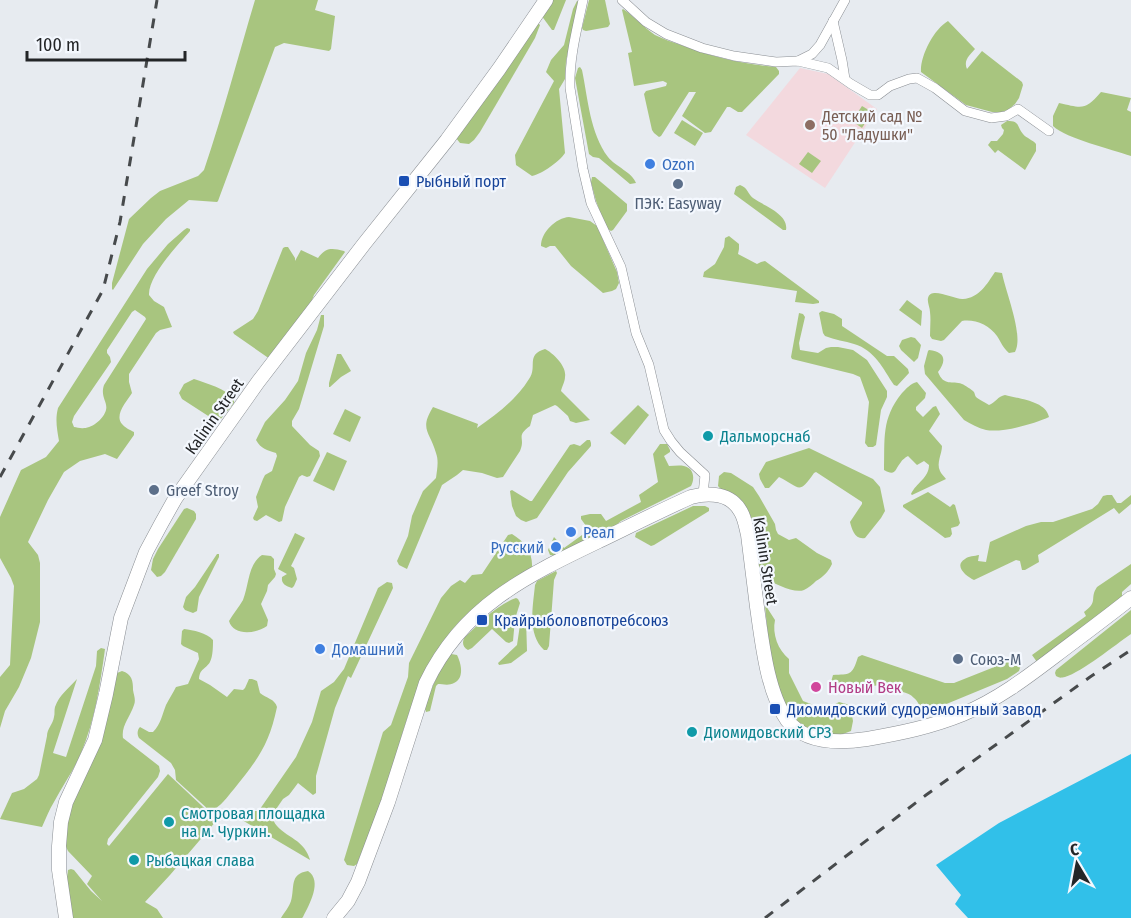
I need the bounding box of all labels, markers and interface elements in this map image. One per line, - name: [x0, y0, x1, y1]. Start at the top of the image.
- scale bar: [27, 24, 184, 62]
- text: 100 m: [36, 34, 80, 56]
- place label: Детский сад № 50 "Ладушки": [821, 107, 922, 144]
- marker: Детский сад № 50 "Ладушки": [803, 118, 817, 132]
- place label: Ozon: [662, 155, 695, 174]
- marker: Ozon: [643, 157, 657, 171]
- place label: Рыбный порт: [416, 172, 507, 191]
- marker: Рыбный порт: [397, 174, 411, 188]
- marker: ПЭК: Easyway: [671, 177, 685, 191]
- place label: ПЭК: Easyway: [635, 194, 722, 213]
- street label: Kalinin Street: [181, 374, 248, 458]
- place label: Дальморснаб: [719, 427, 811, 446]
- marker: Дальморснаб: [701, 429, 715, 443]
- place label: Greef Stroy: [166, 481, 239, 500]
- marker: Greef Stroy: [147, 483, 161, 497]
- street label: Kalinin Street: [749, 516, 782, 607]
- place label: Реал: [583, 523, 615, 542]
- marker: Реал: [564, 525, 578, 539]
- place label: Русский: [491, 538, 544, 557]
- marker: Русский: [549, 540, 563, 554]
- place label: Крайрыболовпотребсоюз: [494, 611, 669, 630]
- marker: Крайрыболовпотребсоюз: [475, 613, 489, 627]
- place label: Домашний: [331, 640, 404, 659]
- marker: Домашний: [313, 642, 327, 656]
- place label: Союз-М: [970, 650, 1021, 669]
- marker: Союз-М: [951, 652, 965, 666]
- place label: Новый Век: [828, 678, 902, 697]
- marker: Новый Век: [809, 680, 823, 694]
- place label: Диомидовский судоремонтный завод: [786, 700, 1041, 719]
- marker: Диомидовский судоремонтный завод: [768, 702, 782, 716]
- place label: Диомидовский СРЗ: [703, 723, 832, 742]
- marker: Диомидовский СРЗ: [685, 725, 699, 739]
- place label: Смотровая площадка на м. Чуркин.: [181, 804, 326, 841]
- marker: Смотровая площадка на м. Чуркин.: [162, 815, 176, 829]
- north arrow: [1047, 834, 1107, 894]
- text: С: [1069, 840, 1081, 860]
- place label: Рыбацкая слава: [146, 851, 255, 870]
- marker: Рыбацкая слава: [127, 853, 141, 867]

